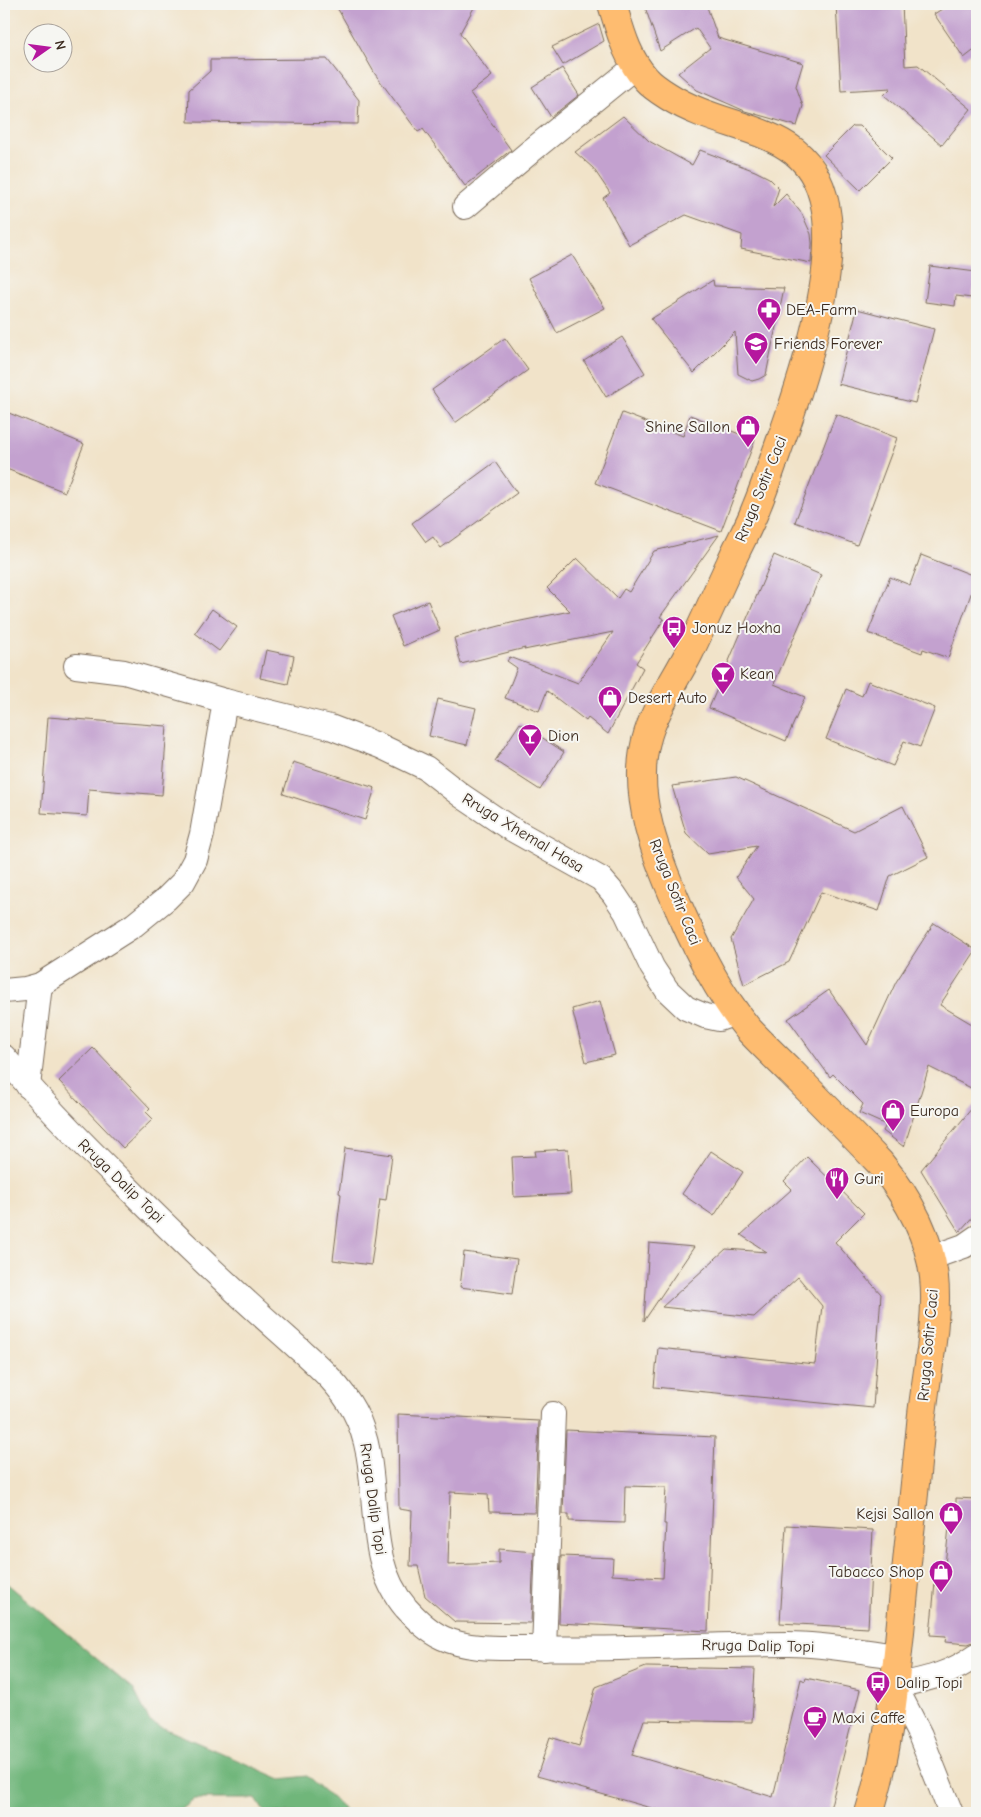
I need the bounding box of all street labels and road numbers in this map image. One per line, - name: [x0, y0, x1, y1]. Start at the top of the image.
- street label: Rruga Sotir Caci: [732, 433, 790, 545]
- street label: Rruga Xhemal Hasa: [459, 790, 587, 876]
- street label: Rruga Sotir Caci: [646, 836, 704, 948]
- street label: Rruga Dalip Topi: [74, 1135, 168, 1227]
- street label: Rruga Sotir Caci: [914, 1288, 942, 1402]
- street label: Rruga Dalip Topi: [356, 1442, 390, 1556]
- street label: Rruga Dalip Topi: [701, 1636, 815, 1656]

